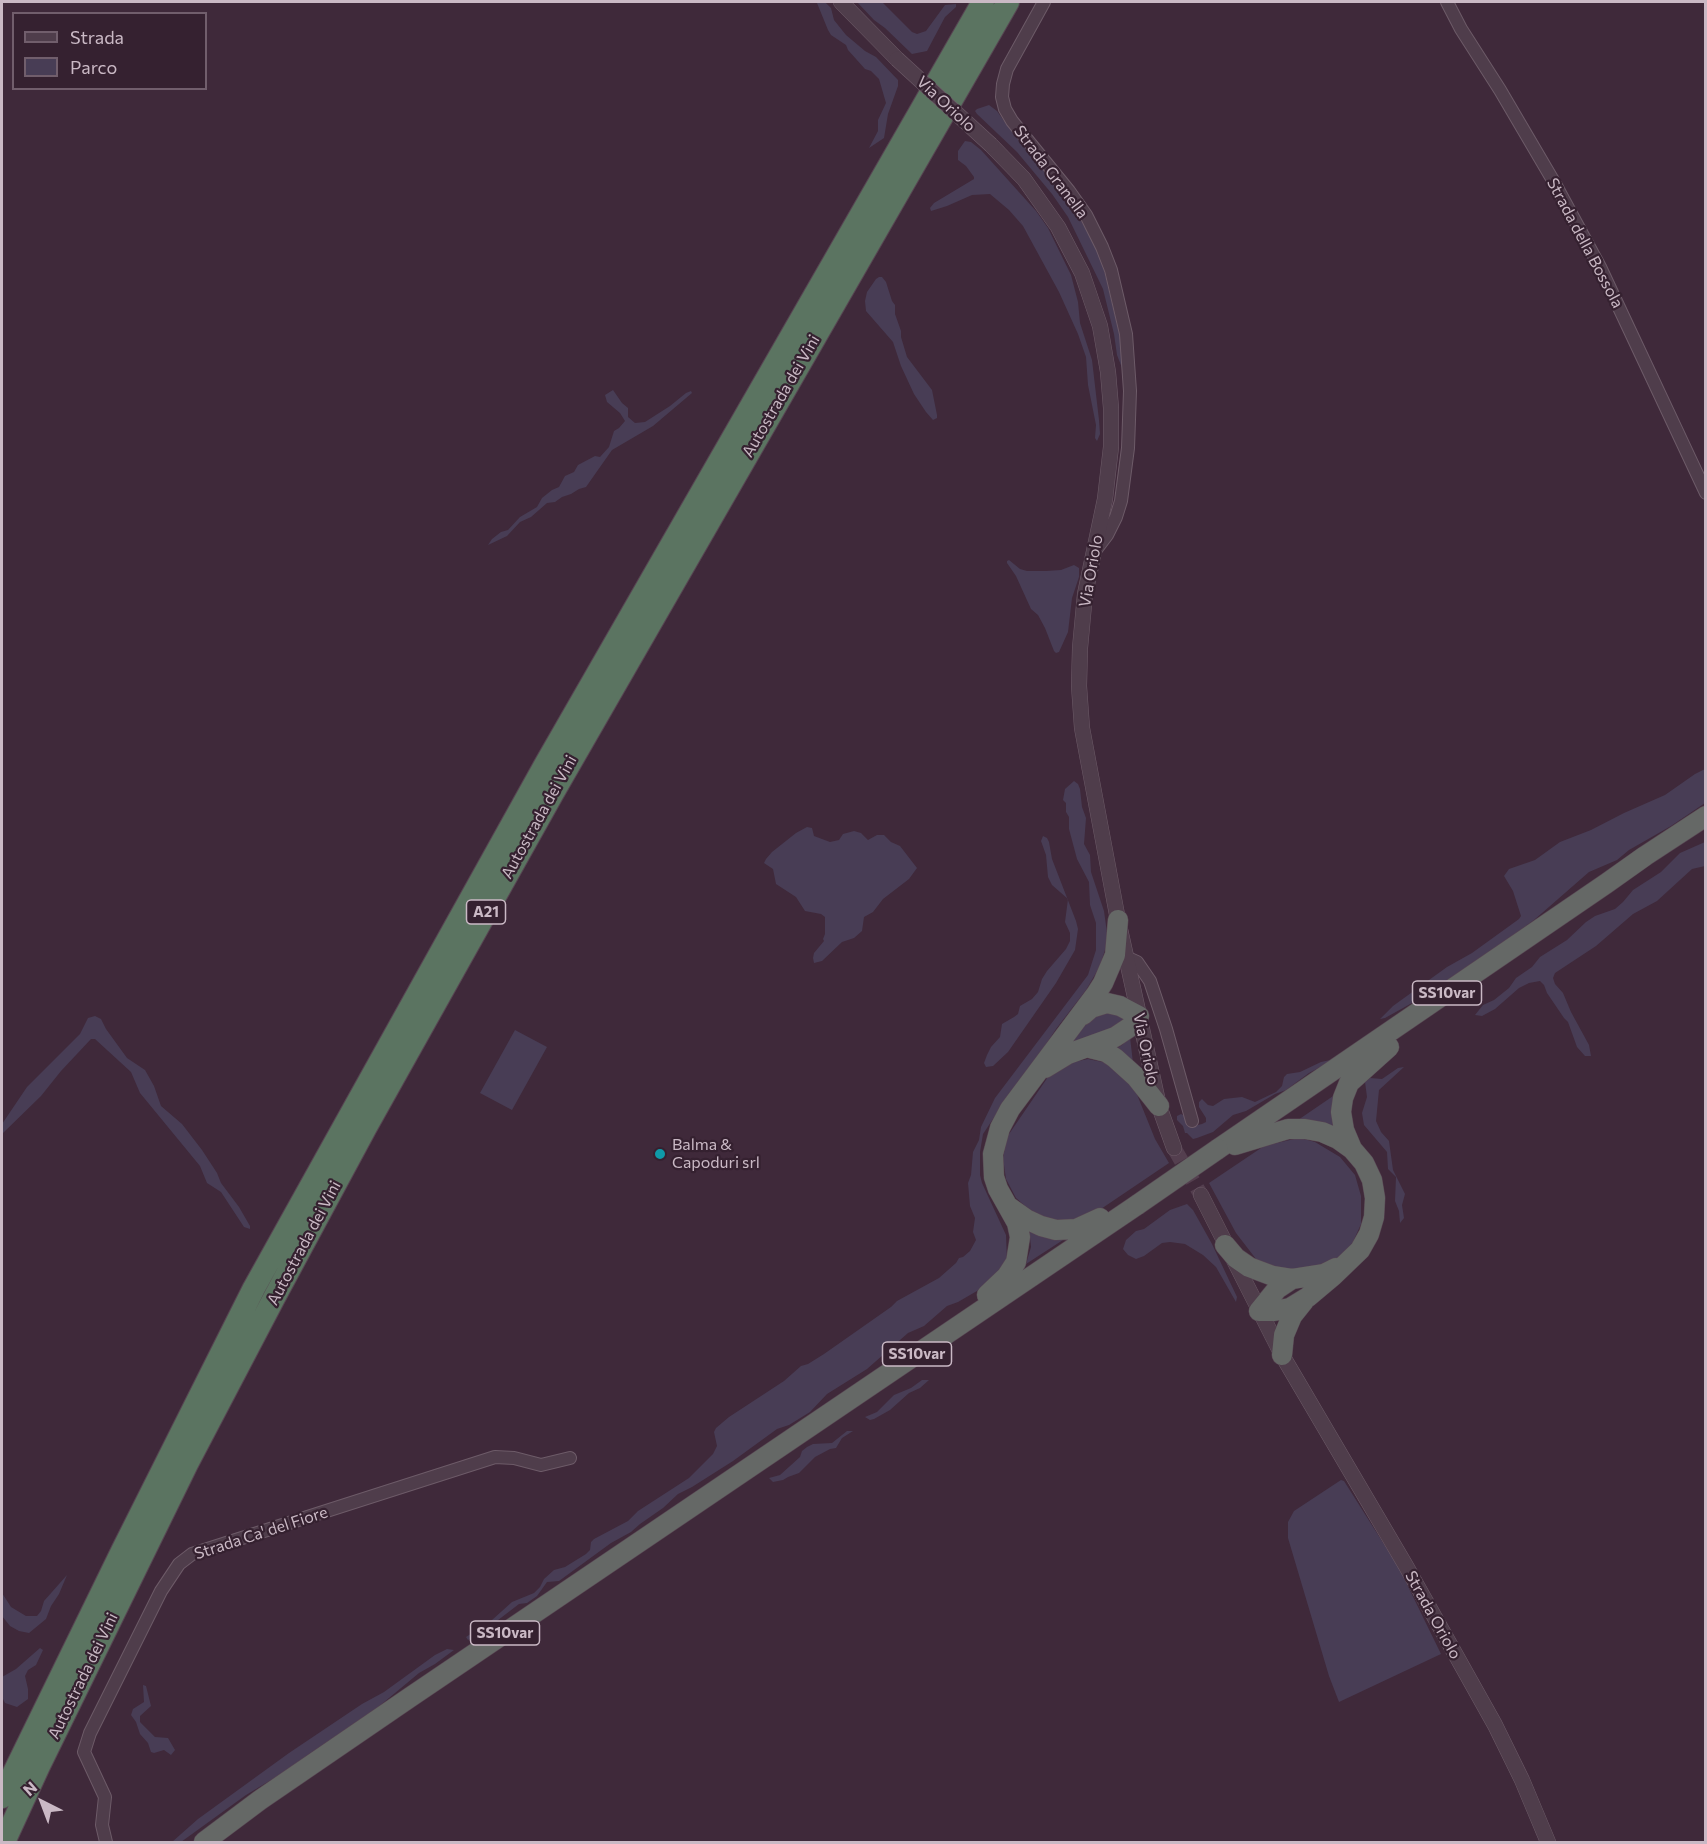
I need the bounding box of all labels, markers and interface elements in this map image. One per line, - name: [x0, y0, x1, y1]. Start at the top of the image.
- legend: [12, 12, 207, 90]
- text: Strada: [70, 26, 124, 48]
- text: Parco: [70, 56, 117, 78]
- street label: Via Oriolo: [913, 72, 979, 136]
- street label: Strada Granella: [1010, 122, 1092, 222]
- street label: Strada della Bossola: [1543, 175, 1627, 311]
- street label: Autostrada dei Vini: [738, 331, 824, 461]
- street label: Via Oriolo: [1075, 533, 1107, 609]
- street label: Autostrada dei Vini: [497, 752, 581, 882]
- road number: A21: [466, 900, 506, 924]
- road number: SS10var: [1412, 981, 1482, 1005]
- street label: Via Oriolo: [1129, 1011, 1163, 1087]
- place label: Balma & Capoduri srl: [672, 1135, 760, 1173]
- marker: Balma & Capoduri srl: [653, 1147, 667, 1161]
- street label: Autostrada dei Vini: [263, 1178, 345, 1308]
- road number: SS10var: [882, 1342, 952, 1366]
- street label: Strada Ca' del Fiore: [192, 1502, 330, 1564]
- street label: Strada Oriolo: [1401, 1568, 1465, 1662]
- street label: Autostrada dei Vini: [44, 1610, 122, 1742]
- road number: SS10var: [470, 1621, 540, 1645]
- north arrow: [12, 1772, 72, 1832]
- text: N: [19, 1777, 40, 1799]

